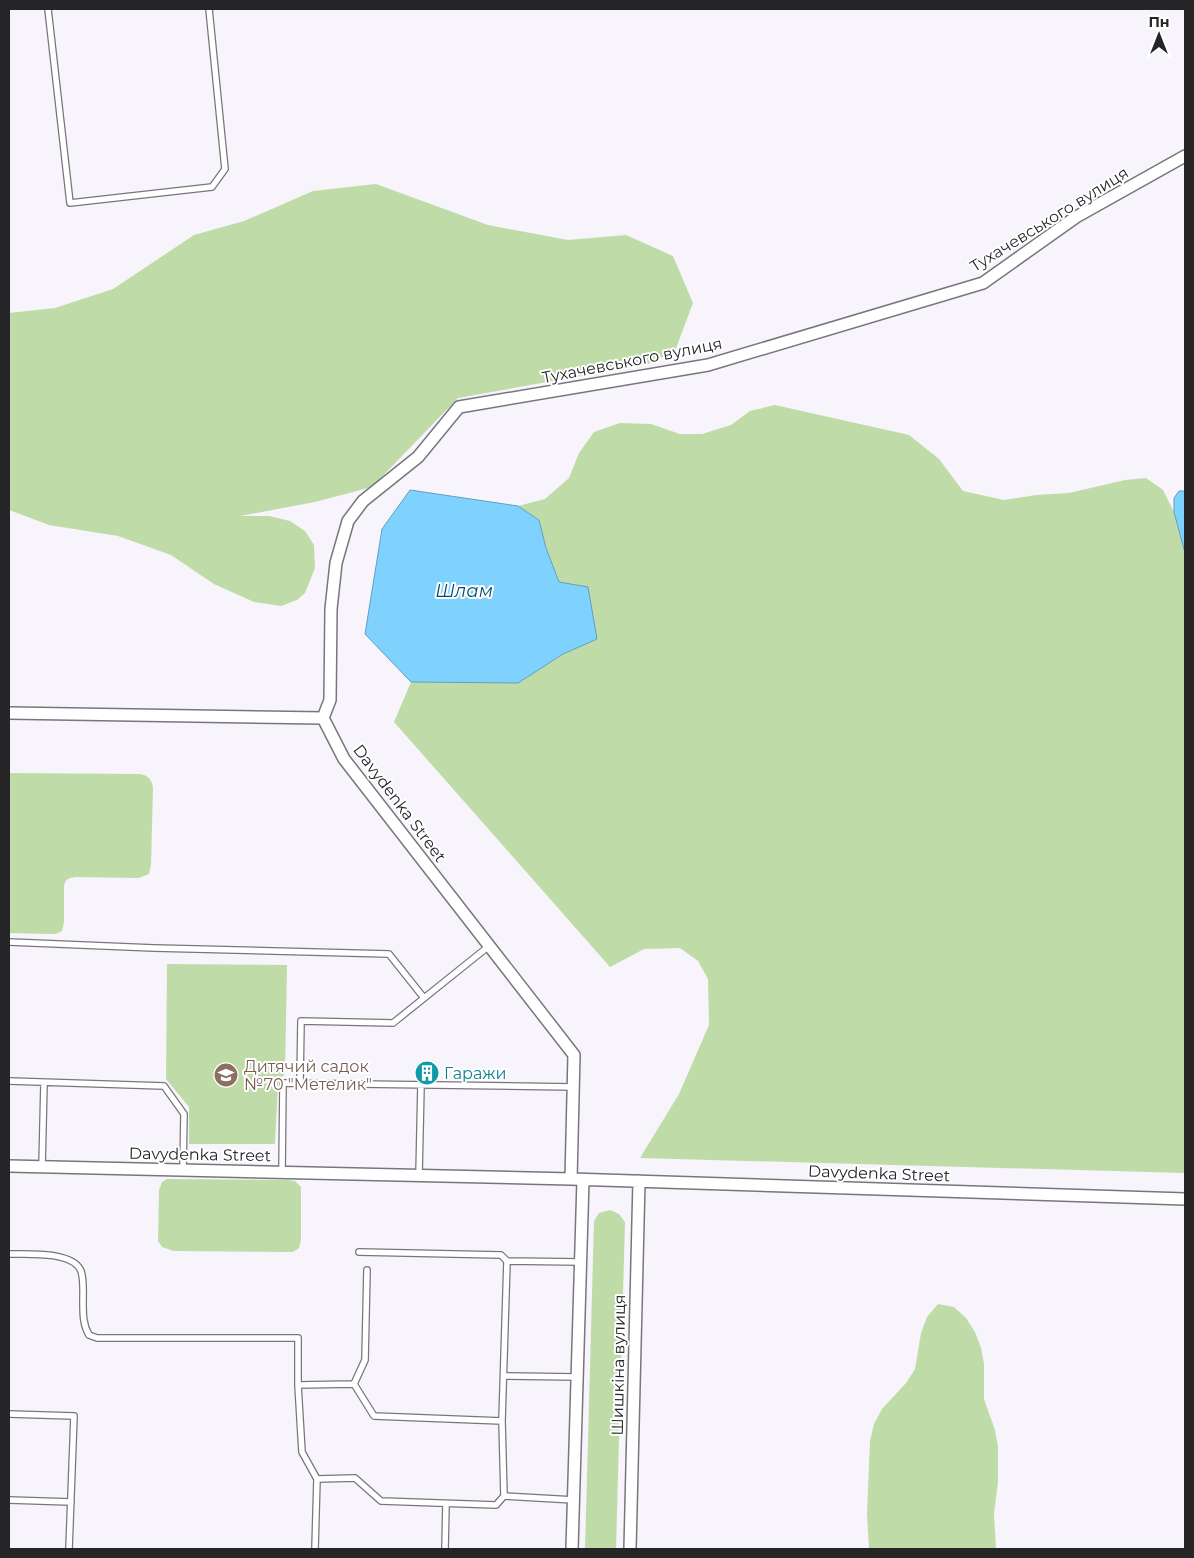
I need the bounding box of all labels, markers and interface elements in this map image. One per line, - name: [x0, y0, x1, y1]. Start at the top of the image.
- north arrow: [1134, 10, 1184, 60]
- text: Пн: [1148, 13, 1170, 31]
- street label: Тухачевського вулиця: [967, 163, 1132, 276]
- street label: Тухачевського вулиця: [540, 334, 724, 387]
- water label: Шлам: [435, 580, 493, 602]
- street label: Davydenka Street: [349, 741, 450, 866]
- place label: Дитячий садок №70 "Метелик": [244, 1057, 372, 1094]
- building icon: Гаражи: [414, 1060, 440, 1086]
- school or university icon: Дитячий садок №70 "Метелик": [213, 1062, 239, 1088]
- place label: Гаражи: [444, 1064, 507, 1083]
- street label: Davydenka Street: [129, 1144, 272, 1165]
- street label: Davydenka Street: [808, 1162, 951, 1185]
- street label: Шишкiна вулиця: [608, 1294, 629, 1436]

